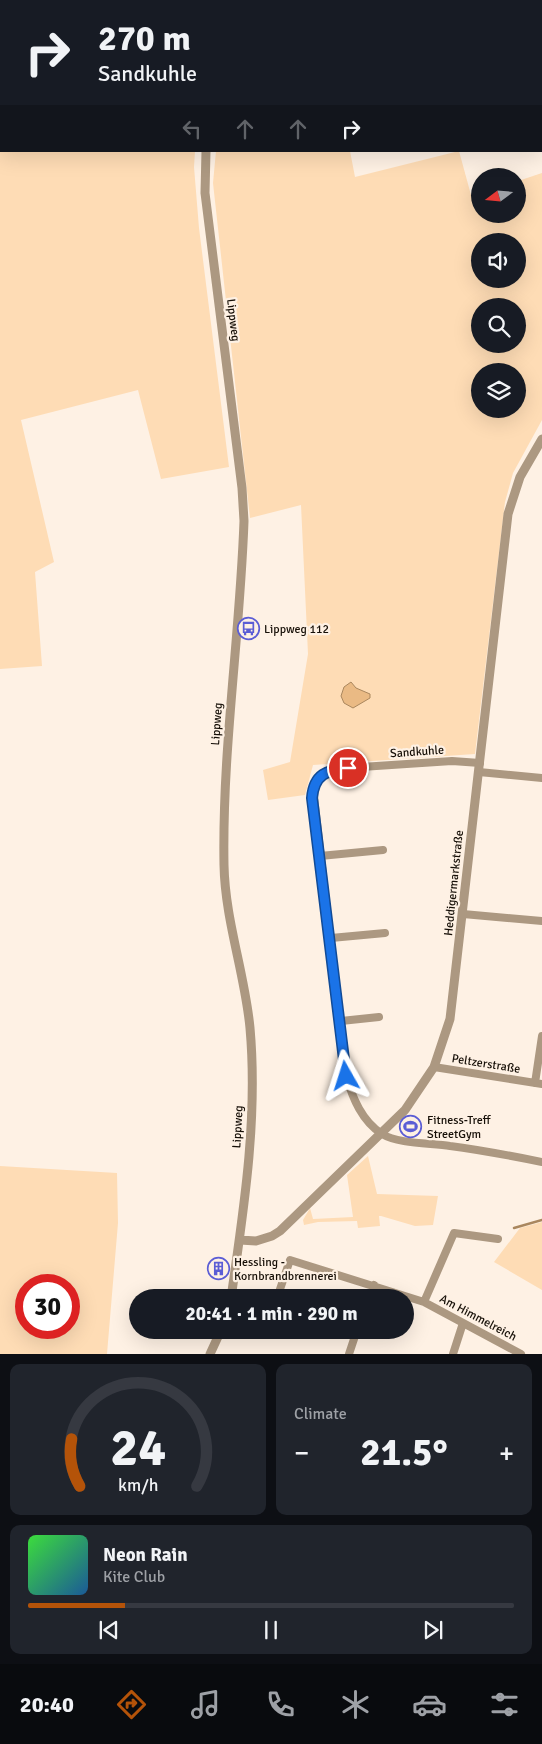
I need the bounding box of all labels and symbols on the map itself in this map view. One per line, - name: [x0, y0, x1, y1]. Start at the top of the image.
- north arrow: [471, 168, 526, 222]
- street label: Lippweg: [223, 298, 243, 342]
- bus stop icon: Lippweg 112: [236, 617, 260, 641]
- place label: Lippweg 112: [264, 622, 329, 637]
- street label: Lippweg: [208, 702, 226, 746]
- street label: Sandkuhle: [390, 743, 444, 761]
- pin: [327, 747, 369, 789]
- street label: Heddigermarkstraße: [441, 829, 467, 937]
- position arrow: [319, 1049, 371, 1101]
- street label: Peltzerstraße: [451, 1051, 521, 1077]
- street label: Lippweg: [229, 1105, 247, 1149]
- place label: Fitness-Treff StreetGym: [427, 1113, 492, 1142]
- sports icon: Fitness-Treff StreetGym: [399, 1115, 423, 1139]
- place label: Hessling - Kornbrandbrennerei: [234, 1255, 337, 1284]
- building icon: Hessling - Kornbrandbrennerei: [206, 1257, 230, 1281]
- speed limit sign: 30: [15, 1274, 80, 1339]
- street label: Am Himmelreich: [437, 1291, 519, 1345]

